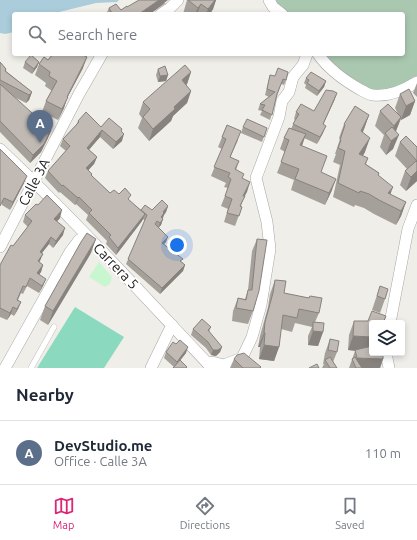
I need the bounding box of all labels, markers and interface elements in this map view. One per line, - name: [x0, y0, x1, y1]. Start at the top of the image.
- search box: [12, 12, 405, 56]
- icon: search: [26, 23, 48, 45]
- text: Search here: [58, 26, 137, 43]
- pin: A: [27, 110, 53, 143]
- street label: Calle 3A: [15, 156, 53, 208]
- your location: [167, 235, 187, 255]
- street label: Carrera 5: [90, 240, 142, 292]
- map controls: [369, 320, 405, 356]
- button: layers: [369, 320, 405, 356]
- text: Nearby: [16, 385, 74, 404]
- text: DevStudio.me: [54, 437, 152, 454]
- text: A: [24, 446, 34, 460]
- text: 110 m: [365, 446, 401, 460]
- text: Office · Calle 3A: [54, 454, 147, 468]
- tab: Map: [53, 495, 75, 531]
- tab: Directions: [180, 495, 230, 531]
- tab: Saved: [335, 495, 364, 531]

